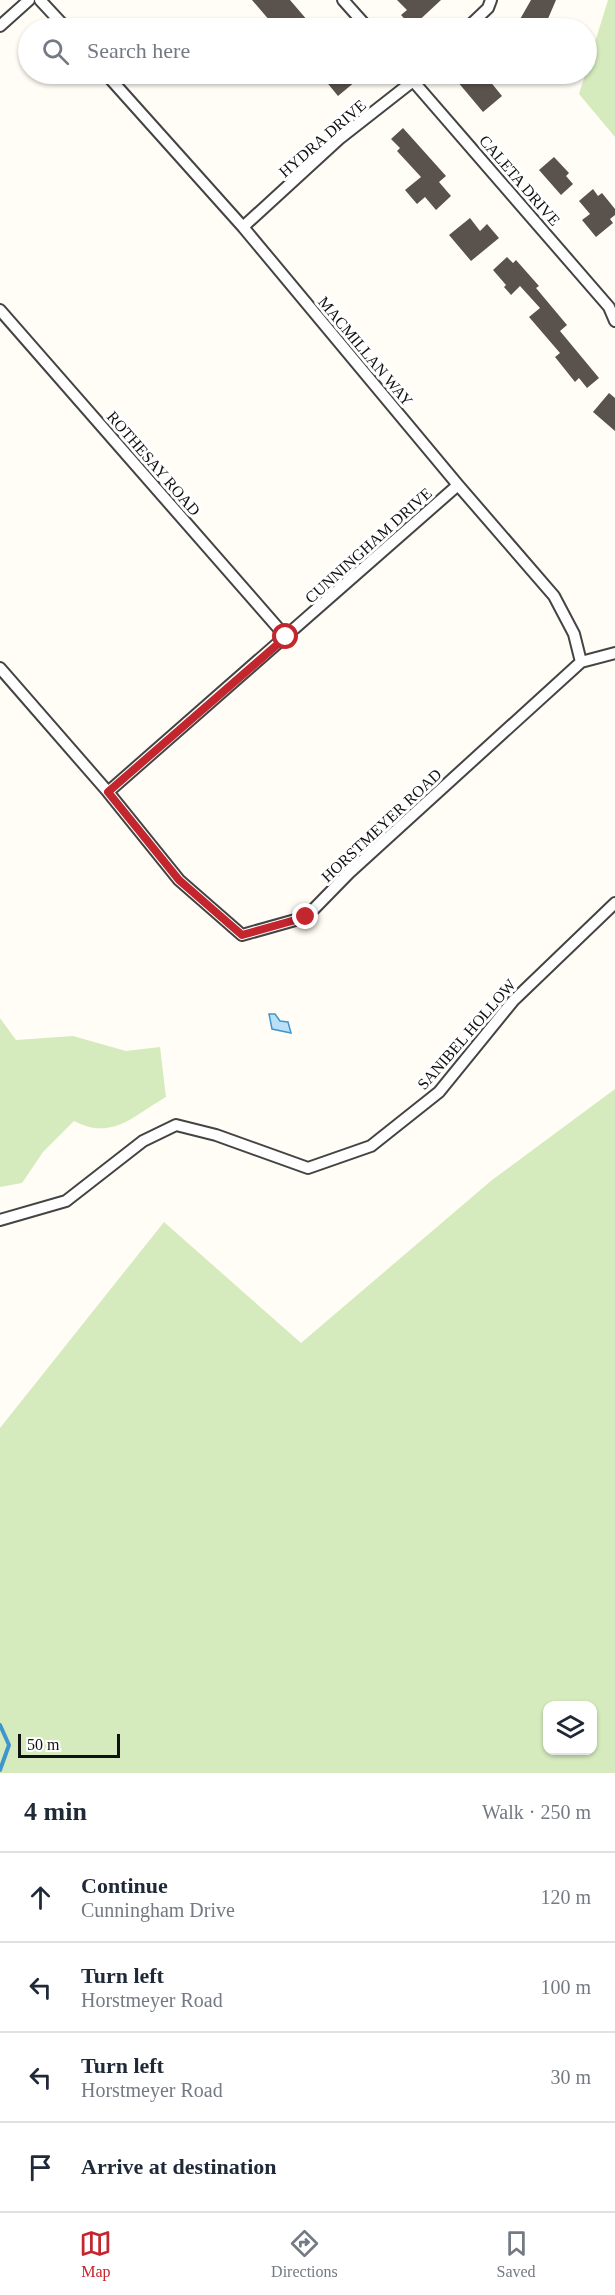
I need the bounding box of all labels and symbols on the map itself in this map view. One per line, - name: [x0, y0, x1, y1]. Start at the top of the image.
- street label: HYDRA DRIVE: [276, 96, 369, 181]
- street label: CALETA DRIVE: [476, 132, 563, 229]
- street label: MACMILLAN WAY: [315, 293, 417, 410]
- street label: ROTHESAY ROAD: [104, 408, 204, 519]
- street label: CUNNINGHAM DRIVE: [302, 484, 435, 607]
- route start: [272, 623, 298, 649]
- street label: HORSTMEYER ROAD: [318, 765, 445, 885]
- route end: [292, 903, 318, 929]
- street label: SANIBEL HOLLOW: [414, 975, 519, 1093]
- scale bar: [18, 1731, 120, 1758]

